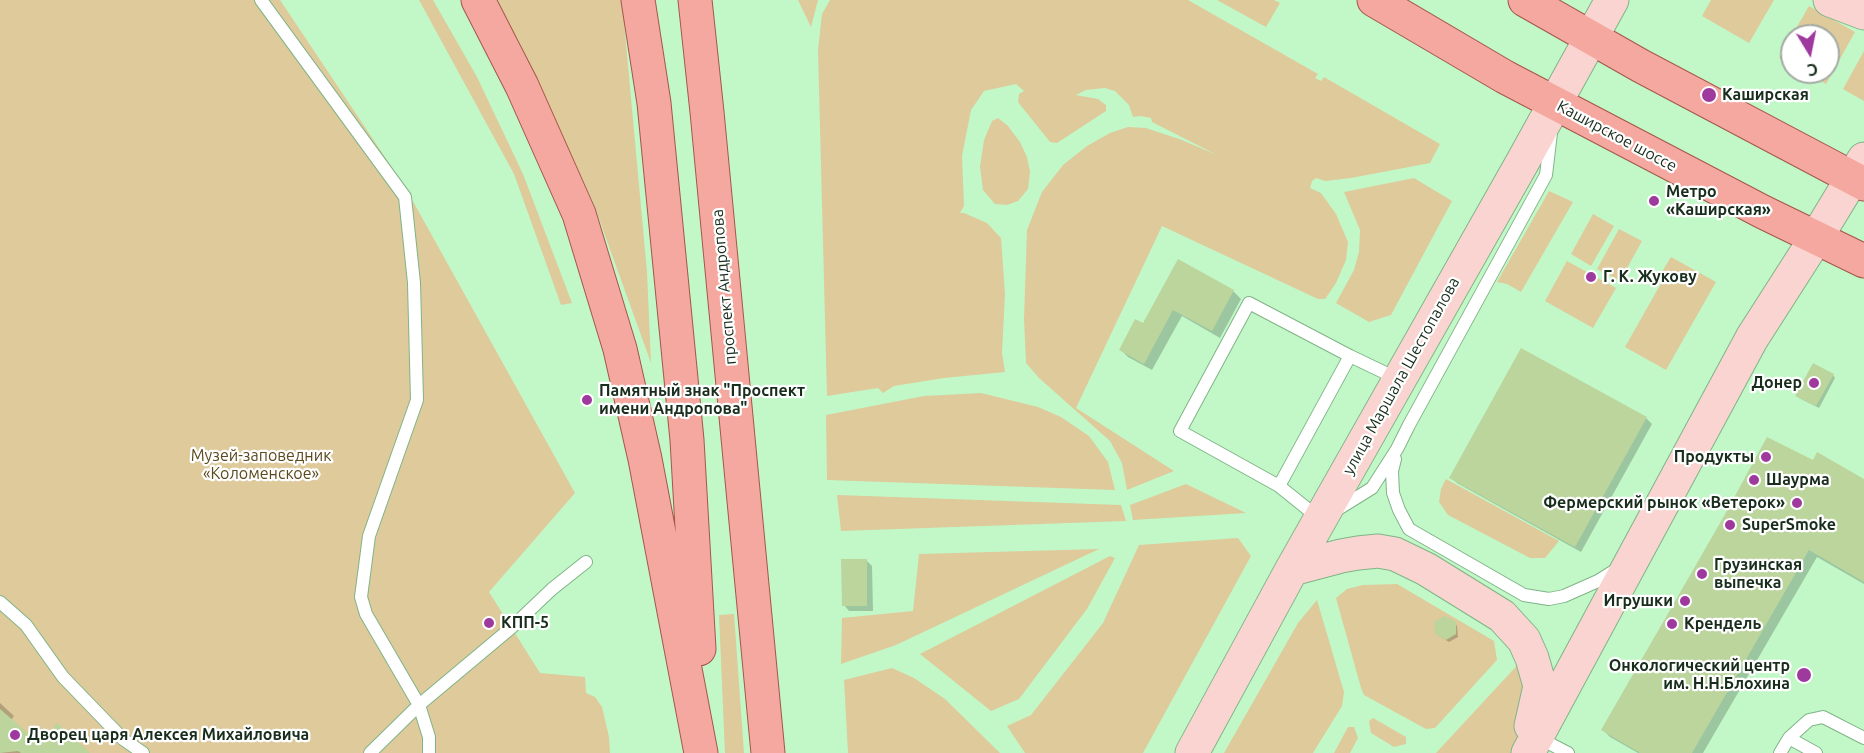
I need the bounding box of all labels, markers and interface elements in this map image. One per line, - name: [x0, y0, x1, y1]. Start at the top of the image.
- north arrow: [1780, 24, 1840, 84]
- text: С: [1806, 60, 1819, 80]
- place label: Каширская: [1722, 85, 1809, 105]
- marker: Каширская: [1700, 86, 1718, 104]
- street label: Каширское шоссе: [1554, 96, 1680, 176]
- place label: Метро «Каширская»: [1666, 182, 1771, 220]
- marker: Метро «Каширская»: [1647, 194, 1661, 208]
- street label: проспект Андропова: [708, 209, 740, 365]
- place label: Г. К. Жукову: [1603, 267, 1697, 287]
- marker: Г. К. Жукову: [1584, 270, 1598, 284]
- street label: улица Маршала Шестопалова: [1339, 274, 1463, 478]
- place label: Донер: [1751, 373, 1802, 393]
- marker: Донер: [1807, 376, 1821, 390]
- place label: Памятный знак "Проспект имени Андропова": [599, 381, 805, 419]
- marker: Памятный знак "Проспект имени Андропова": [580, 393, 594, 407]
- park label: Музей-заповедник «Коломенское»: [191, 446, 331, 484]
- place label: Продукты: [1674, 447, 1754, 467]
- marker: Продукты: [1759, 450, 1773, 464]
- place label: Шаурма: [1766, 470, 1830, 490]
- marker: Шаурма: [1747, 473, 1761, 487]
- place label: Фермерский рынок «Ветерок»: [1543, 493, 1785, 513]
- marker: Фермерский рынок «Ветерок»: [1790, 496, 1804, 510]
- place label: SuperSmoke: [1742, 515, 1836, 535]
- marker: SuperSmoke: [1723, 518, 1737, 532]
- place label: Грузинская выпечка: [1714, 555, 1802, 593]
- marker: Грузинская выпечка: [1695, 567, 1709, 581]
- place label: Игрушки: [1603, 591, 1673, 611]
- marker: Игрушки: [1678, 594, 1692, 608]
- place label: КПП-5: [501, 613, 549, 633]
- place label: Крендель: [1684, 614, 1761, 634]
- marker: КПП-5: [482, 616, 496, 630]
- marker: Крендель: [1665, 617, 1679, 631]
- place label: Онкологический центр им. Н.Н.Блохина: [1609, 656, 1790, 694]
- marker: Онкологический центр им. Н.Н.Блохина: [1795, 666, 1813, 684]
- place label: Дворец царя Алексея Михайловича: [27, 725, 309, 745]
- marker: Дворец царя Алексея Михайловича: [8, 728, 22, 742]

